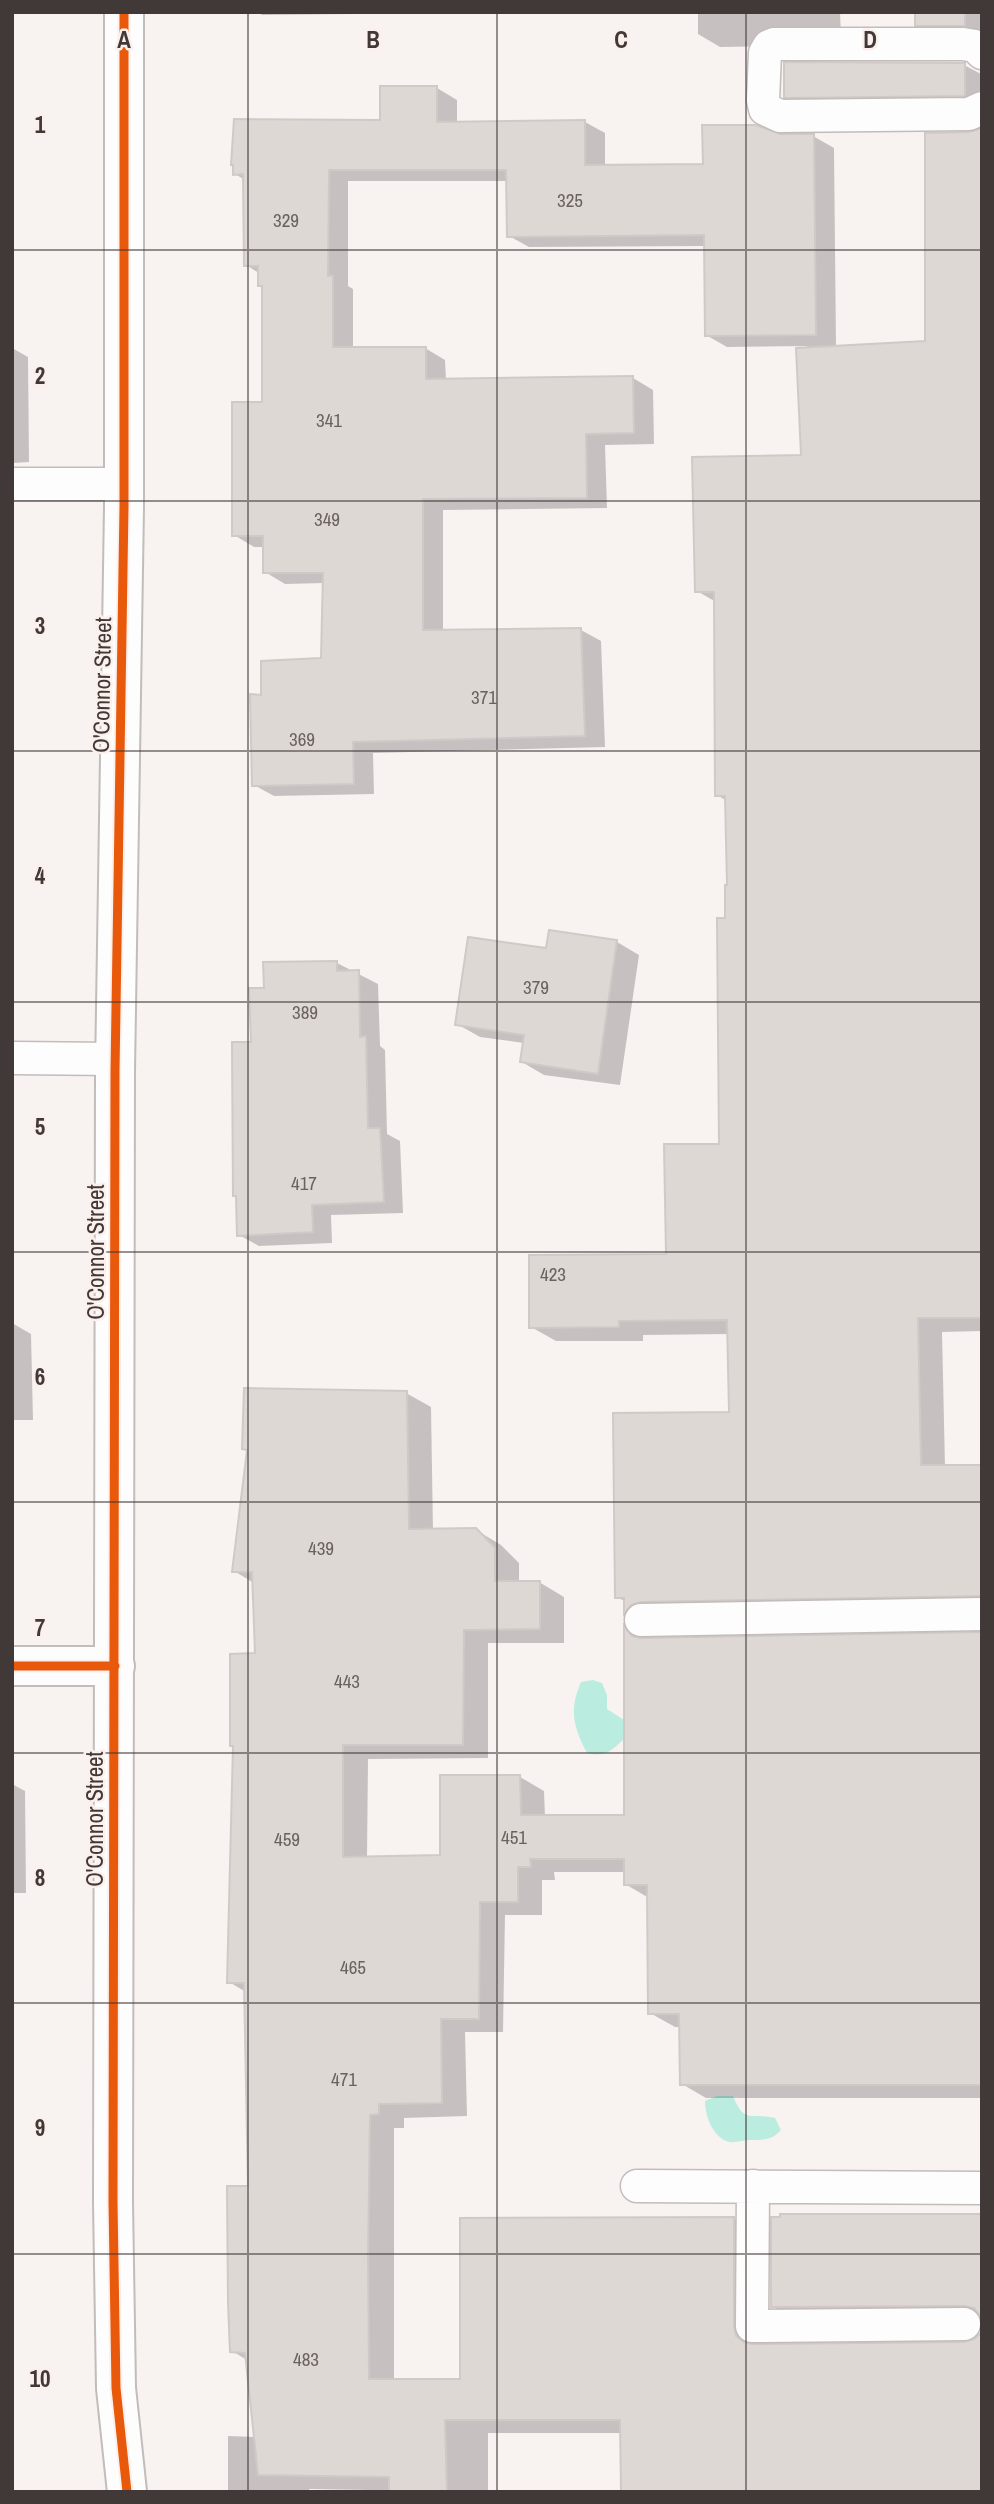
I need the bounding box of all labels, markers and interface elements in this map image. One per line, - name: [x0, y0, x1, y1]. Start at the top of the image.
- text: A: [117, 24, 131, 55]
- text: B: [366, 24, 380, 55]
- text: C: [614, 24, 628, 55]
- text: D: [863, 24, 877, 55]
- text: 1: [35, 109, 46, 140]
- house number: 325: [557, 187, 583, 213]
- house number: 329: [273, 207, 299, 233]
- text: 2: [35, 360, 45, 391]
- house number: 341: [316, 407, 342, 433]
- house number: 349: [314, 506, 340, 532]
- text: 3: [35, 610, 45, 641]
- street label: O'Connor Street: [85, 617, 118, 753]
- house number: 371: [471, 684, 497, 710]
- house number: 369: [289, 726, 315, 752]
- text: 4: [35, 860, 46, 891]
- house number: 379: [523, 974, 549, 1000]
- house number: 389: [292, 999, 318, 1025]
- text: 5: [35, 1111, 45, 1142]
- house number: 417: [291, 1170, 317, 1196]
- street label: O'Connor Street: [80, 1184, 111, 1320]
- house number: 423: [540, 1261, 566, 1287]
- text: 6: [35, 1361, 45, 1392]
- house number: 439: [308, 1535, 334, 1561]
- text: 7: [35, 1612, 45, 1643]
- house number: 443: [334, 1668, 360, 1694]
- street label: O'Connor Street: [79, 1751, 110, 1887]
- house number: 451: [501, 1824, 527, 1850]
- house number: 459: [274, 1826, 300, 1852]
- text: 8: [35, 1862, 45, 1893]
- house number: 465: [340, 1954, 366, 1980]
- house number: 471: [331, 2066, 357, 2092]
- text: 9: [35, 2112, 45, 2143]
- house number: 483: [293, 2346, 319, 2372]
- text: 10: [30, 2363, 50, 2394]

